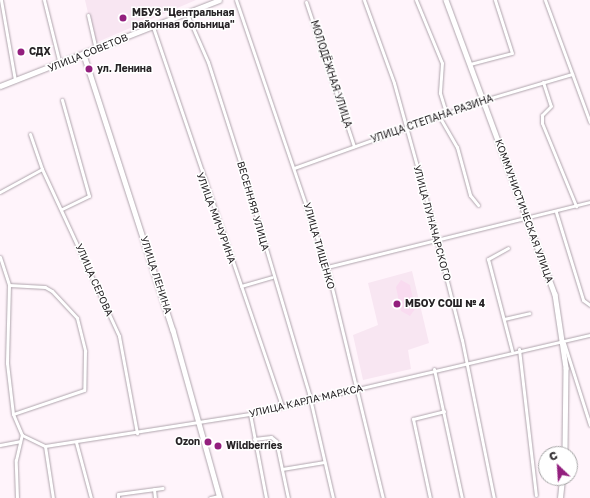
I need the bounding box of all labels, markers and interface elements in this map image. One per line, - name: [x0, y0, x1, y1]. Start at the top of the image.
- place label: МБУЗ "Центральная районная больница": [132, 6, 235, 30]
- marker: МБУЗ "Центральная районная больница": [117, 12, 129, 24]
- street label: МОЛОДЁЖНАЯ УЛИЦА: [308, 19, 354, 129]
- street label: УЛИЦА СОВЕТОВ: [46, 31, 130, 75]
- place label: СДХ: [29, 46, 51, 58]
- marker: СДХ: [16, 47, 26, 57]
- place label: ул. Ленина: [97, 63, 152, 75]
- marker: ул. Ленина: [84, 64, 94, 74]
- street label: УЛИЦА СТЕПАНА РАЗИНА: [369, 92, 495, 146]
- street label: КОММУНИСТИЧЕСКАЯ УЛИЦА: [492, 138, 556, 284]
- street label: ВЕСЕННЯЯ УЛИЦА: [234, 160, 272, 252]
- street label: УЛИЦА ЛУНАЧАРСКОГО: [411, 164, 453, 282]
- street label: УЛИЦА МИЧУРИНА: [194, 171, 238, 265]
- street label: УЛИЦА ТИЩЕНКО: [301, 201, 337, 291]
- street label: УЛИЦА ЛЕНИНА: [138, 235, 174, 315]
- street label: УЛИЦА СЕРОВА: [73, 242, 115, 318]
- place label: МБОУ СОШ № 4: [405, 298, 485, 310]
- marker: МБОУ СОШ № 4: [392, 299, 402, 309]
- street label: УЛИЦА КАРЛА МАРКСА: [248, 382, 364, 420]
- place label: Ozon: [175, 436, 200, 448]
- marker: Ozon: [203, 437, 213, 447]
- place label: Wildberries: [226, 440, 282, 452]
- marker: Wildberries: [213, 441, 223, 451]
- north arrow: [538, 446, 578, 486]
- text: С: [547, 448, 559, 463]

